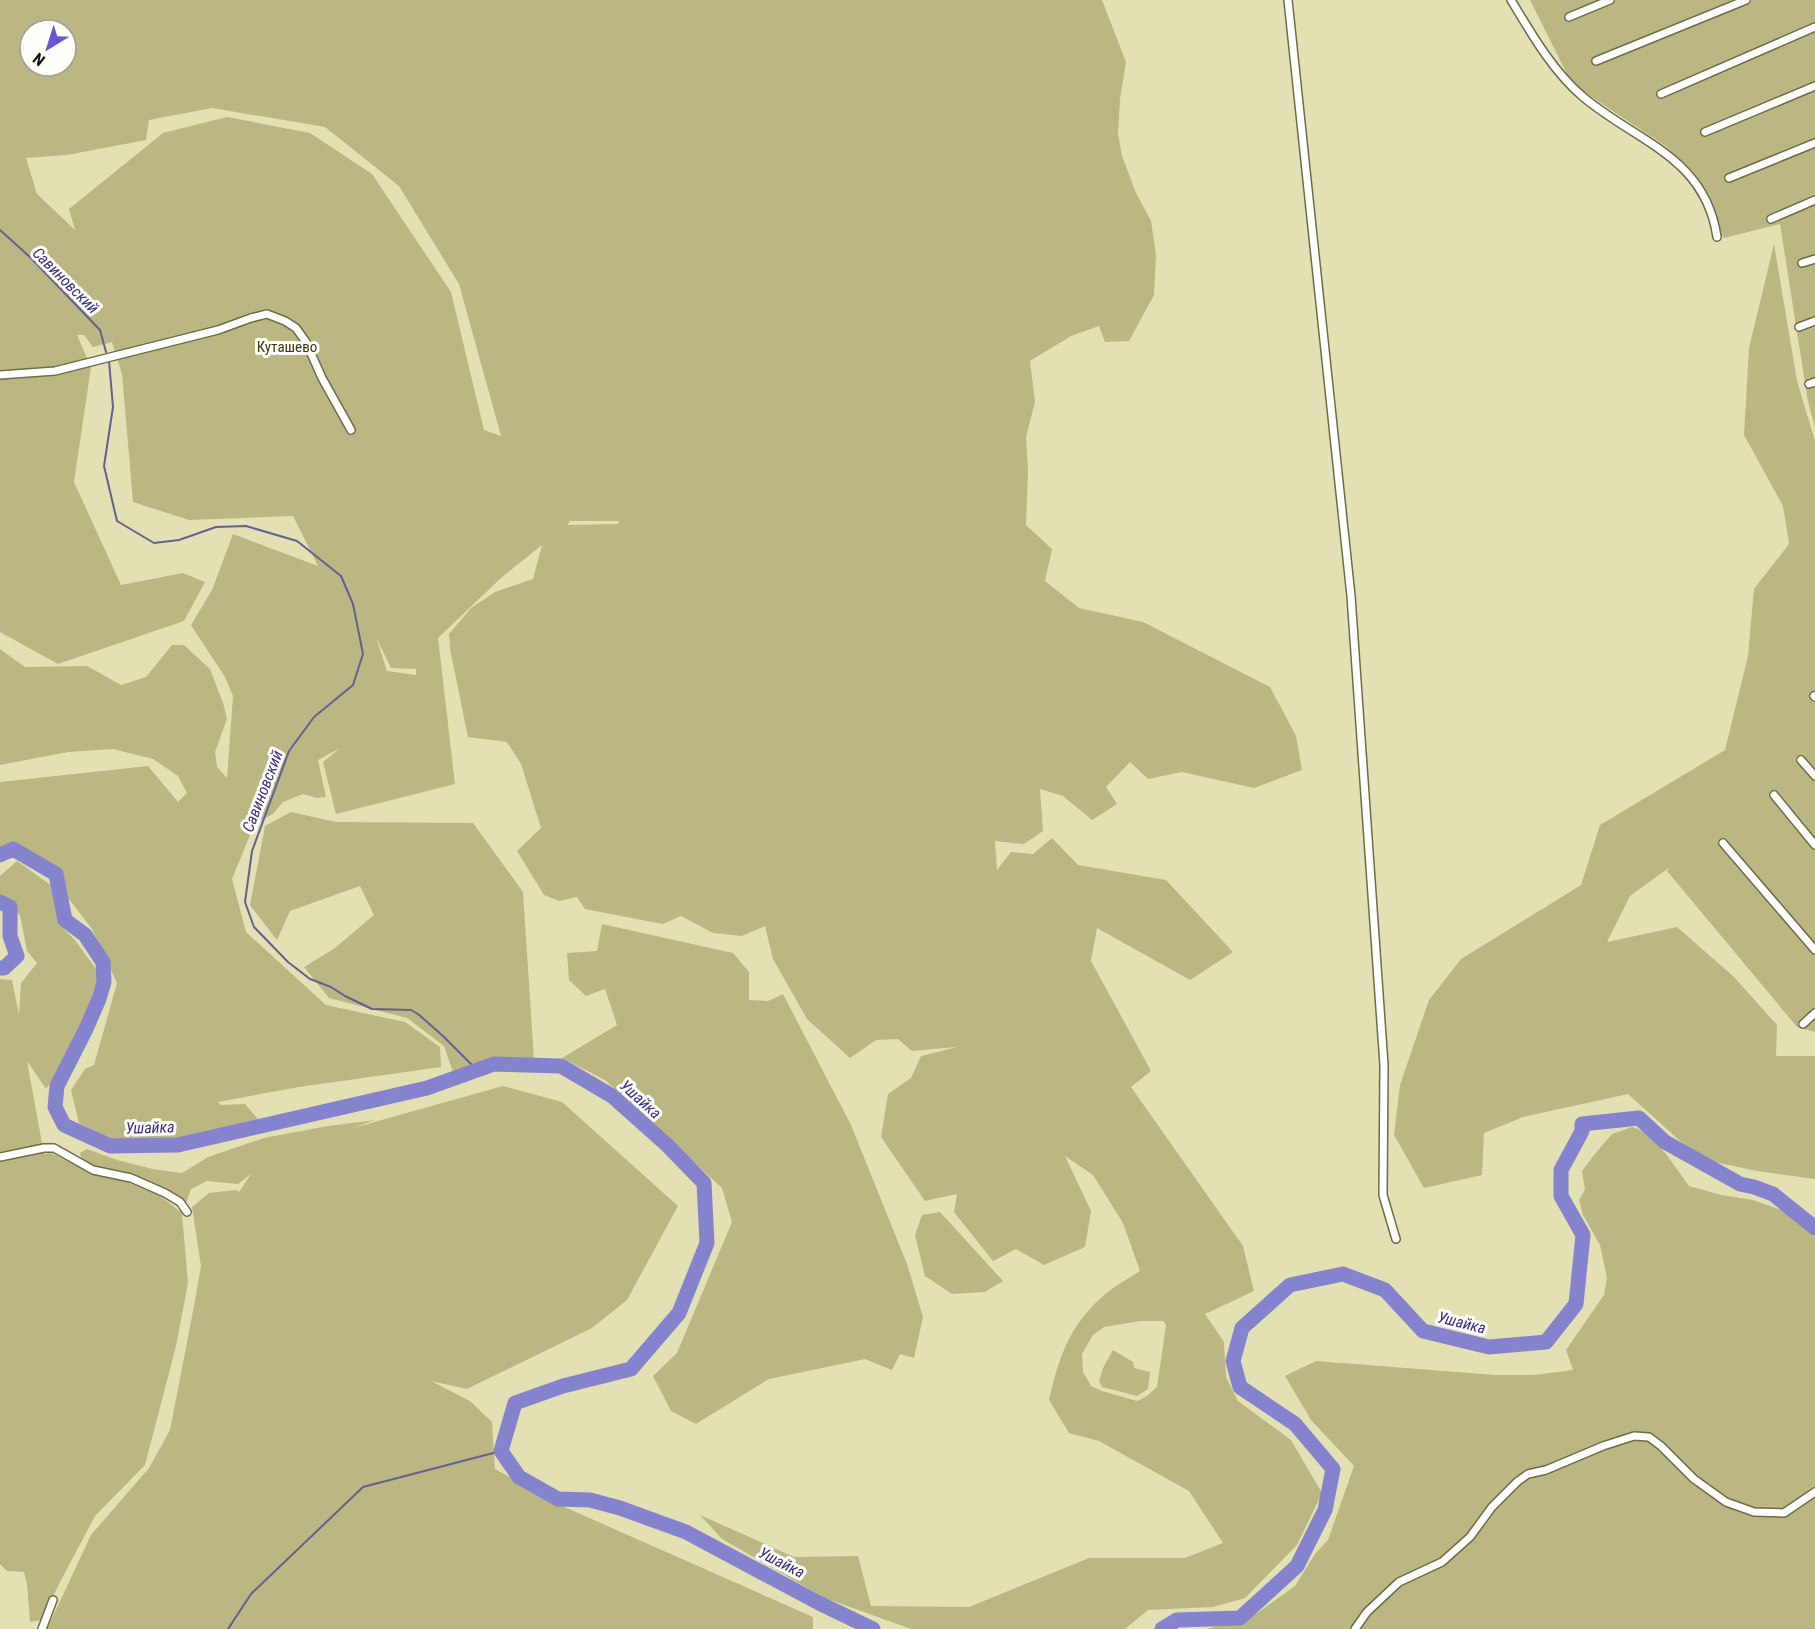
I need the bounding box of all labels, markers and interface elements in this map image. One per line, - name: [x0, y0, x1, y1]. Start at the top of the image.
- north arrow: [18, 18, 78, 78]
- text: N: [29, 49, 49, 70]
- water label: Савиновский: [29, 243, 103, 318]
- park label: Куташево: [257, 338, 317, 356]
- water label: Савиновский: [238, 748, 287, 835]
- water label: Ушайка: [616, 1076, 665, 1123]
- water label: Ушайка: [125, 1117, 175, 1138]
- water label: Ушайка: [1436, 1307, 1488, 1338]
- water label: Ушайка: [756, 1543, 808, 1582]

